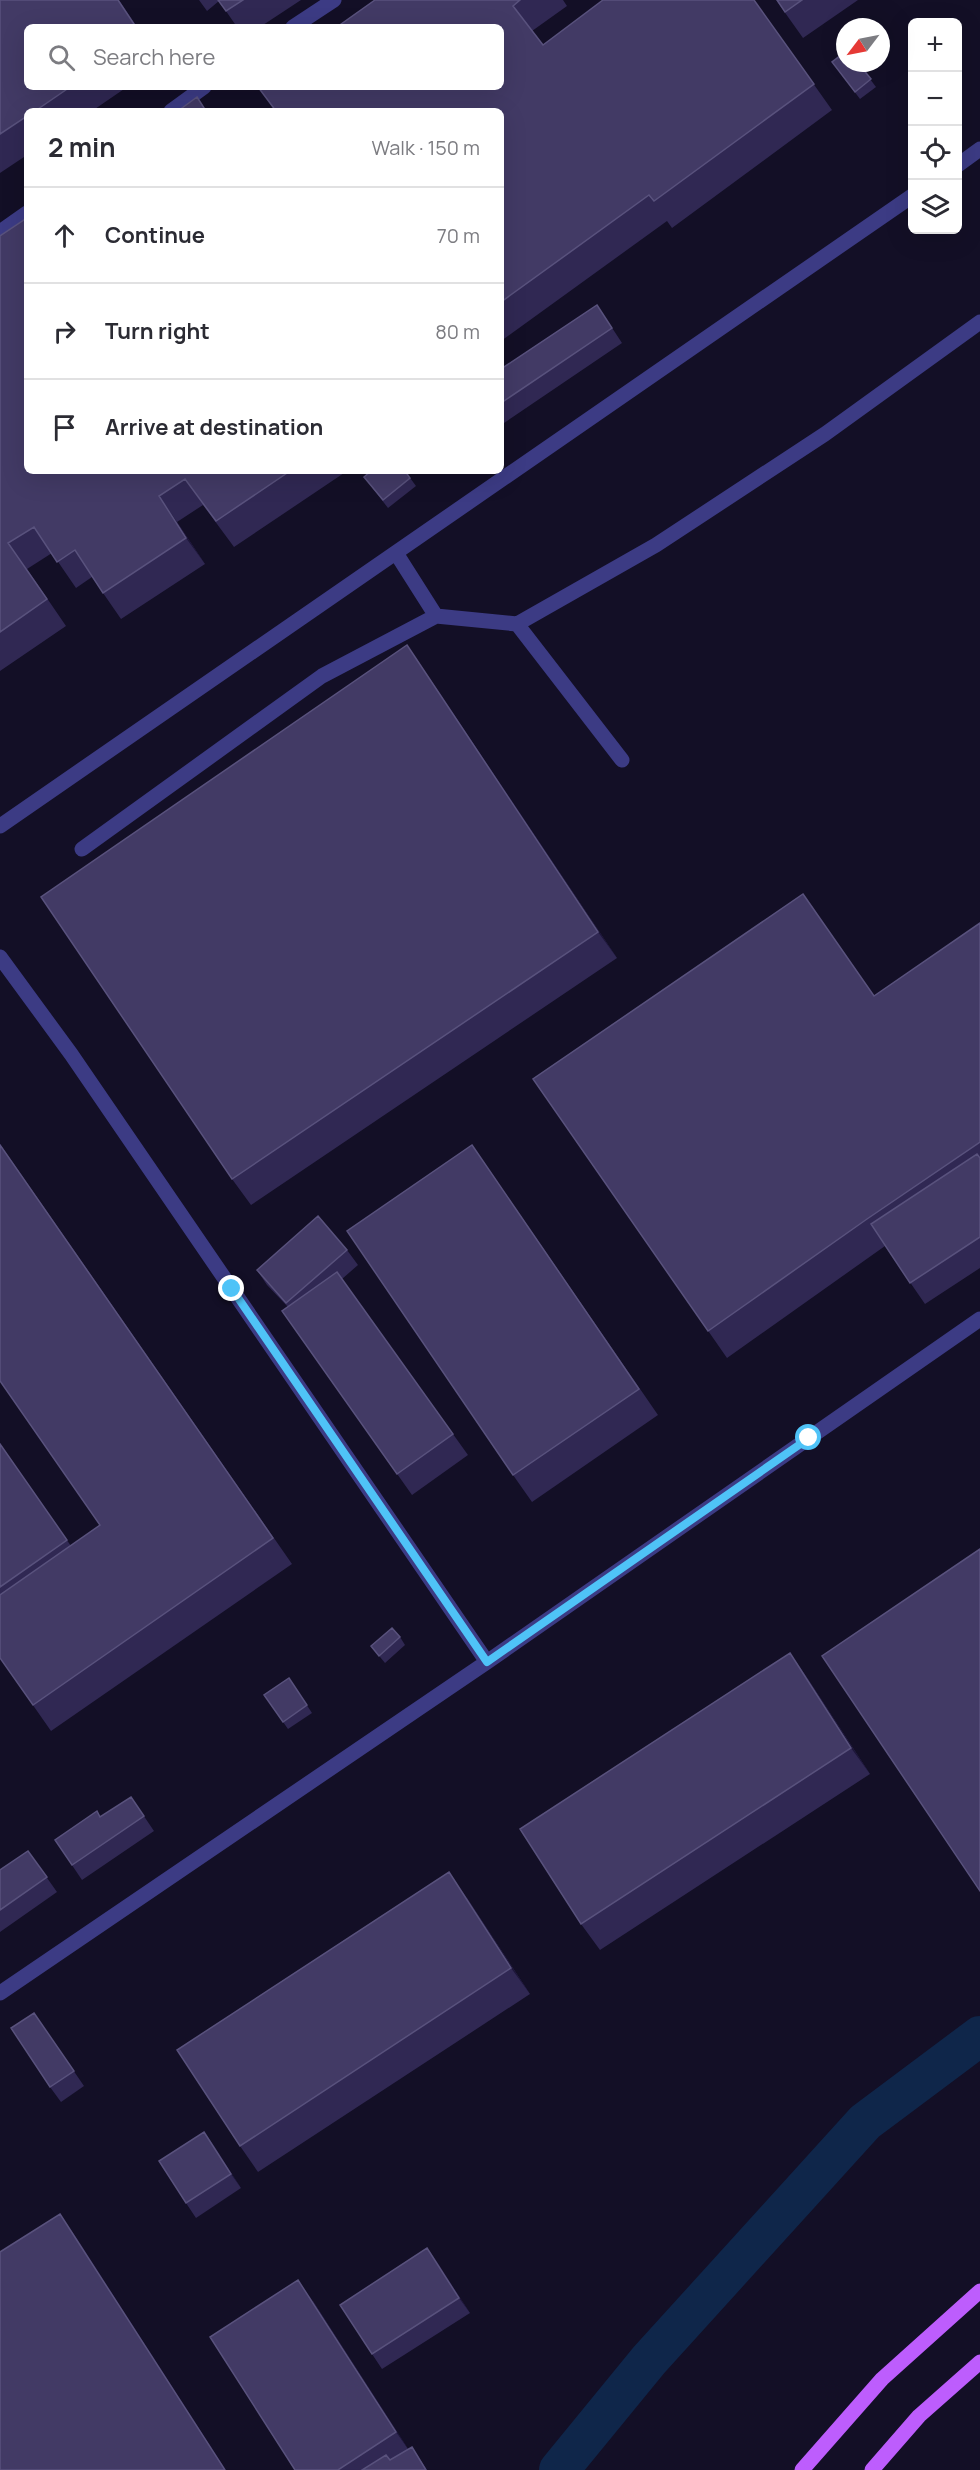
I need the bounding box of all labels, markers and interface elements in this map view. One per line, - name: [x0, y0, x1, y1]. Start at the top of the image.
- north arrow: [836, 18, 890, 72]
- map controls: [908, 18, 962, 234]
- button: +: [908, 18, 962, 72]
- search box: [24, 24, 504, 90]
- icon: search: [45, 41, 78, 74]
- text: Search here: [93, 42, 215, 72]
- button: −: [908, 72, 962, 126]
- button: locate: [908, 126, 962, 180]
- text: 2 min: [48, 129, 116, 165]
- text: Walk · 150 m: [371, 134, 480, 161]
- button: layers: [908, 180, 962, 234]
- icon: ahead: [48, 219, 81, 252]
- text: Continue: [105, 220, 205, 250]
- text: 70 m: [437, 222, 480, 249]
- icon: right: [48, 315, 81, 348]
- text: Turn right: [105, 316, 210, 346]
- text: 80 m: [435, 318, 480, 345]
- icon: arrive: [48, 411, 81, 444]
- text: Arrive at destination: [105, 412, 323, 442]
- route end: [218, 1275, 244, 1301]
- route start: [795, 1424, 821, 1450]

